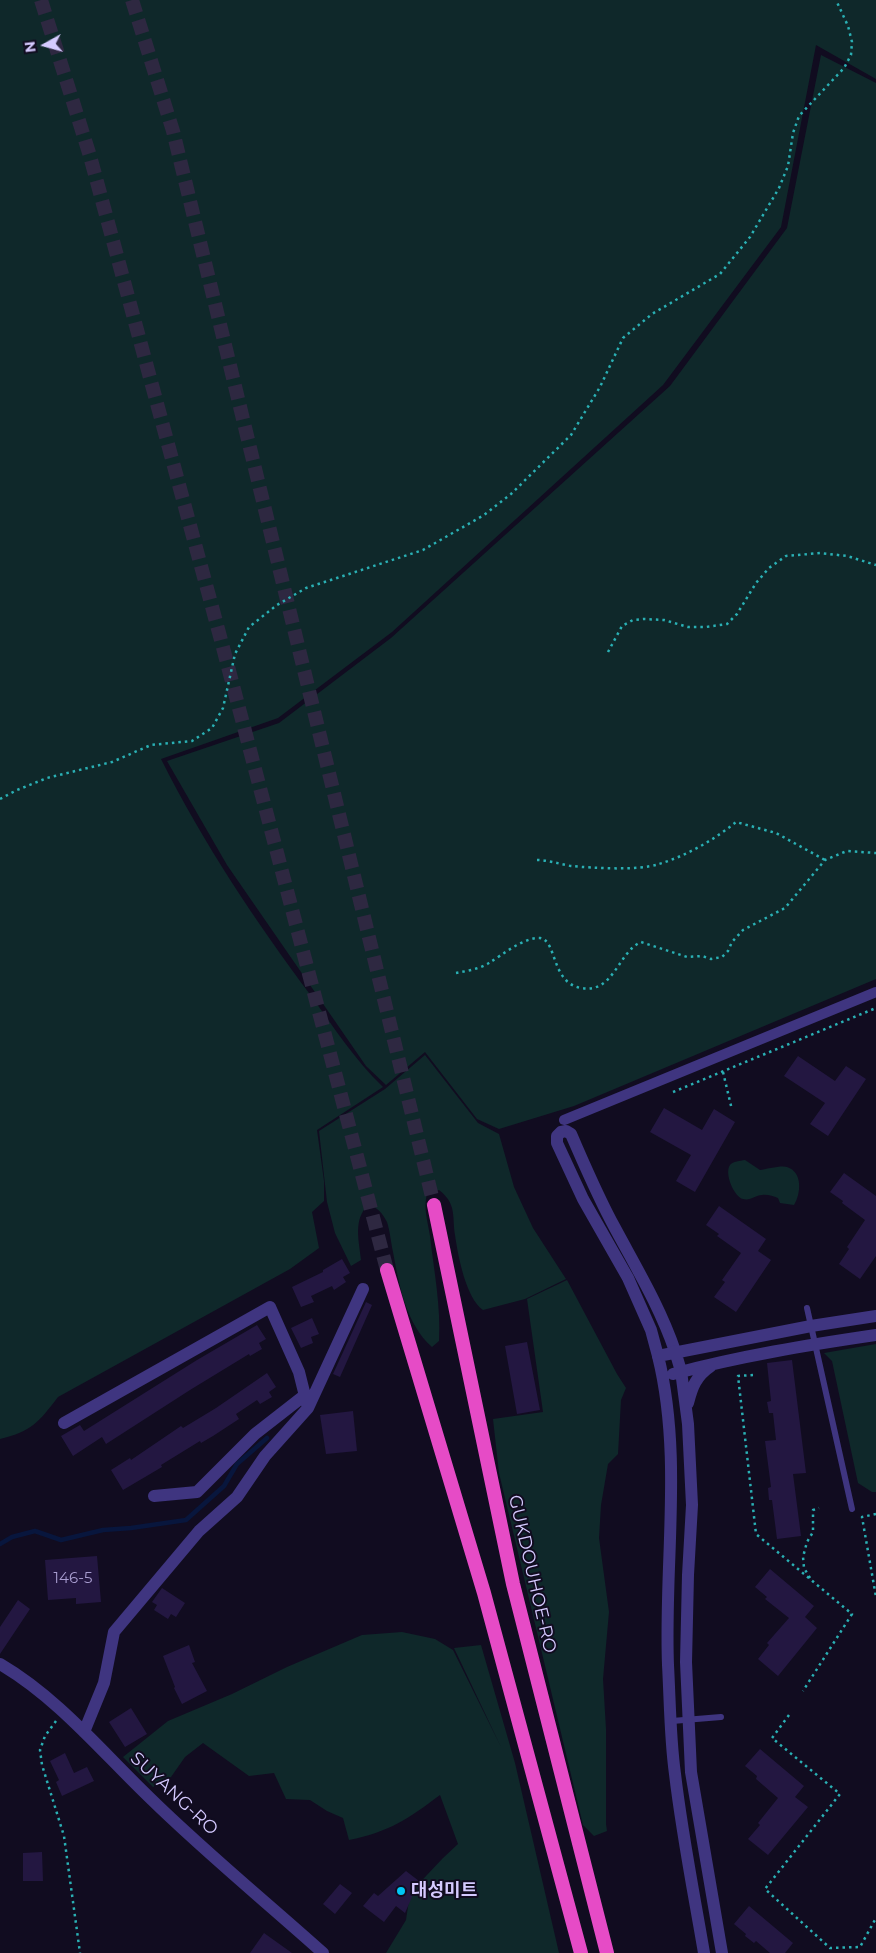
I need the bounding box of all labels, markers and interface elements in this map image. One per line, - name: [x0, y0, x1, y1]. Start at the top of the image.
- north arrow: [20, 20, 70, 70]
- text: N: [20, 40, 40, 54]
- street label: GUKDOUHOE-RO: [503, 1493, 561, 1655]
- house number: 146-5: [54, 1570, 92, 1588]
- street label: SUYANG-RO: [126, 1748, 222, 1840]
- place label: 대성미트: [411, 1880, 477, 1902]
- marker: 대성미트: [395, 1885, 407, 1897]

